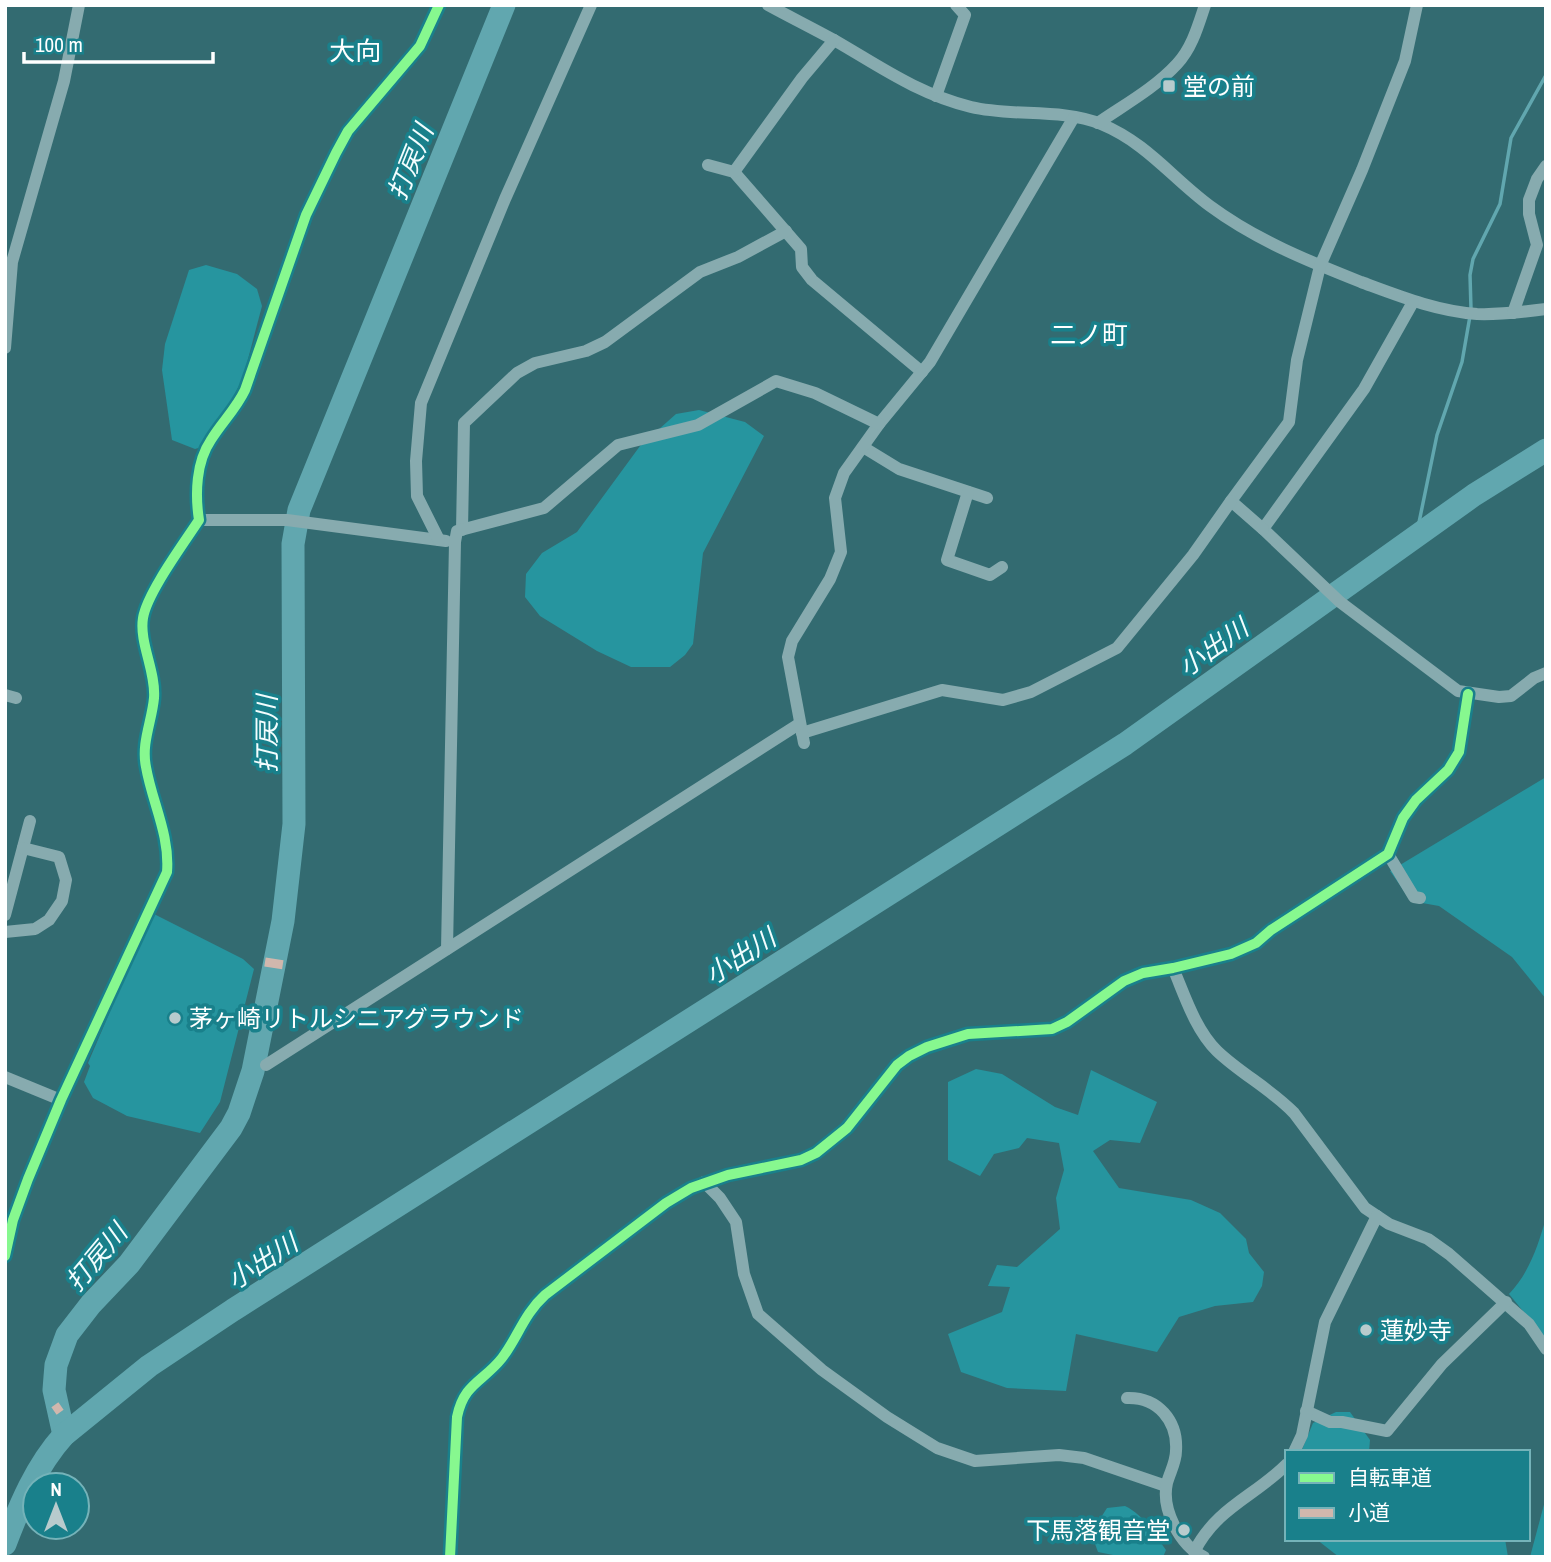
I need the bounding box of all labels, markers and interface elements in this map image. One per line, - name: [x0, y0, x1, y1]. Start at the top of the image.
- scale bar: [24, 21, 214, 65]
- text: 100 m: [35, 30, 83, 59]
- district label: 大向: [329, 33, 381, 68]
- place label: 堂の前: [1183, 70, 1255, 102]
- marker: 堂の前: [1161, 78, 1177, 94]
- water label: 打戻川: [379, 117, 442, 205]
- district label: 二ノ町: [1050, 317, 1128, 352]
- water label: 小出川: [1171, 609, 1257, 684]
- water label: 打戻川: [249, 692, 284, 773]
- water label: 小出川: [698, 918, 785, 992]
- place label: 茅ヶ崎リトルシニアグラウンド: [189, 1002, 524, 1034]
- marker: 茅ヶ崎リトルシニアグラウンド: [167, 1010, 183, 1026]
- water label: 打戻川: [58, 1214, 136, 1298]
- water label: 小出川: [220, 1223, 307, 1297]
- place label: 蓮妙寺: [1380, 1314, 1452, 1346]
- marker: 蓮妙寺: [1358, 1322, 1374, 1338]
- legend: [1285, 1450, 1530, 1541]
- text: 自転車道: [1348, 1463, 1432, 1492]
- north arrow: [21, 1471, 91, 1541]
- text: N: [50, 1476, 62, 1502]
- text: 小道: [1348, 1498, 1390, 1527]
- place label: 下馬落観音堂: [1026, 1514, 1170, 1546]
- marker: 下馬落観音堂: [1176, 1522, 1192, 1538]

